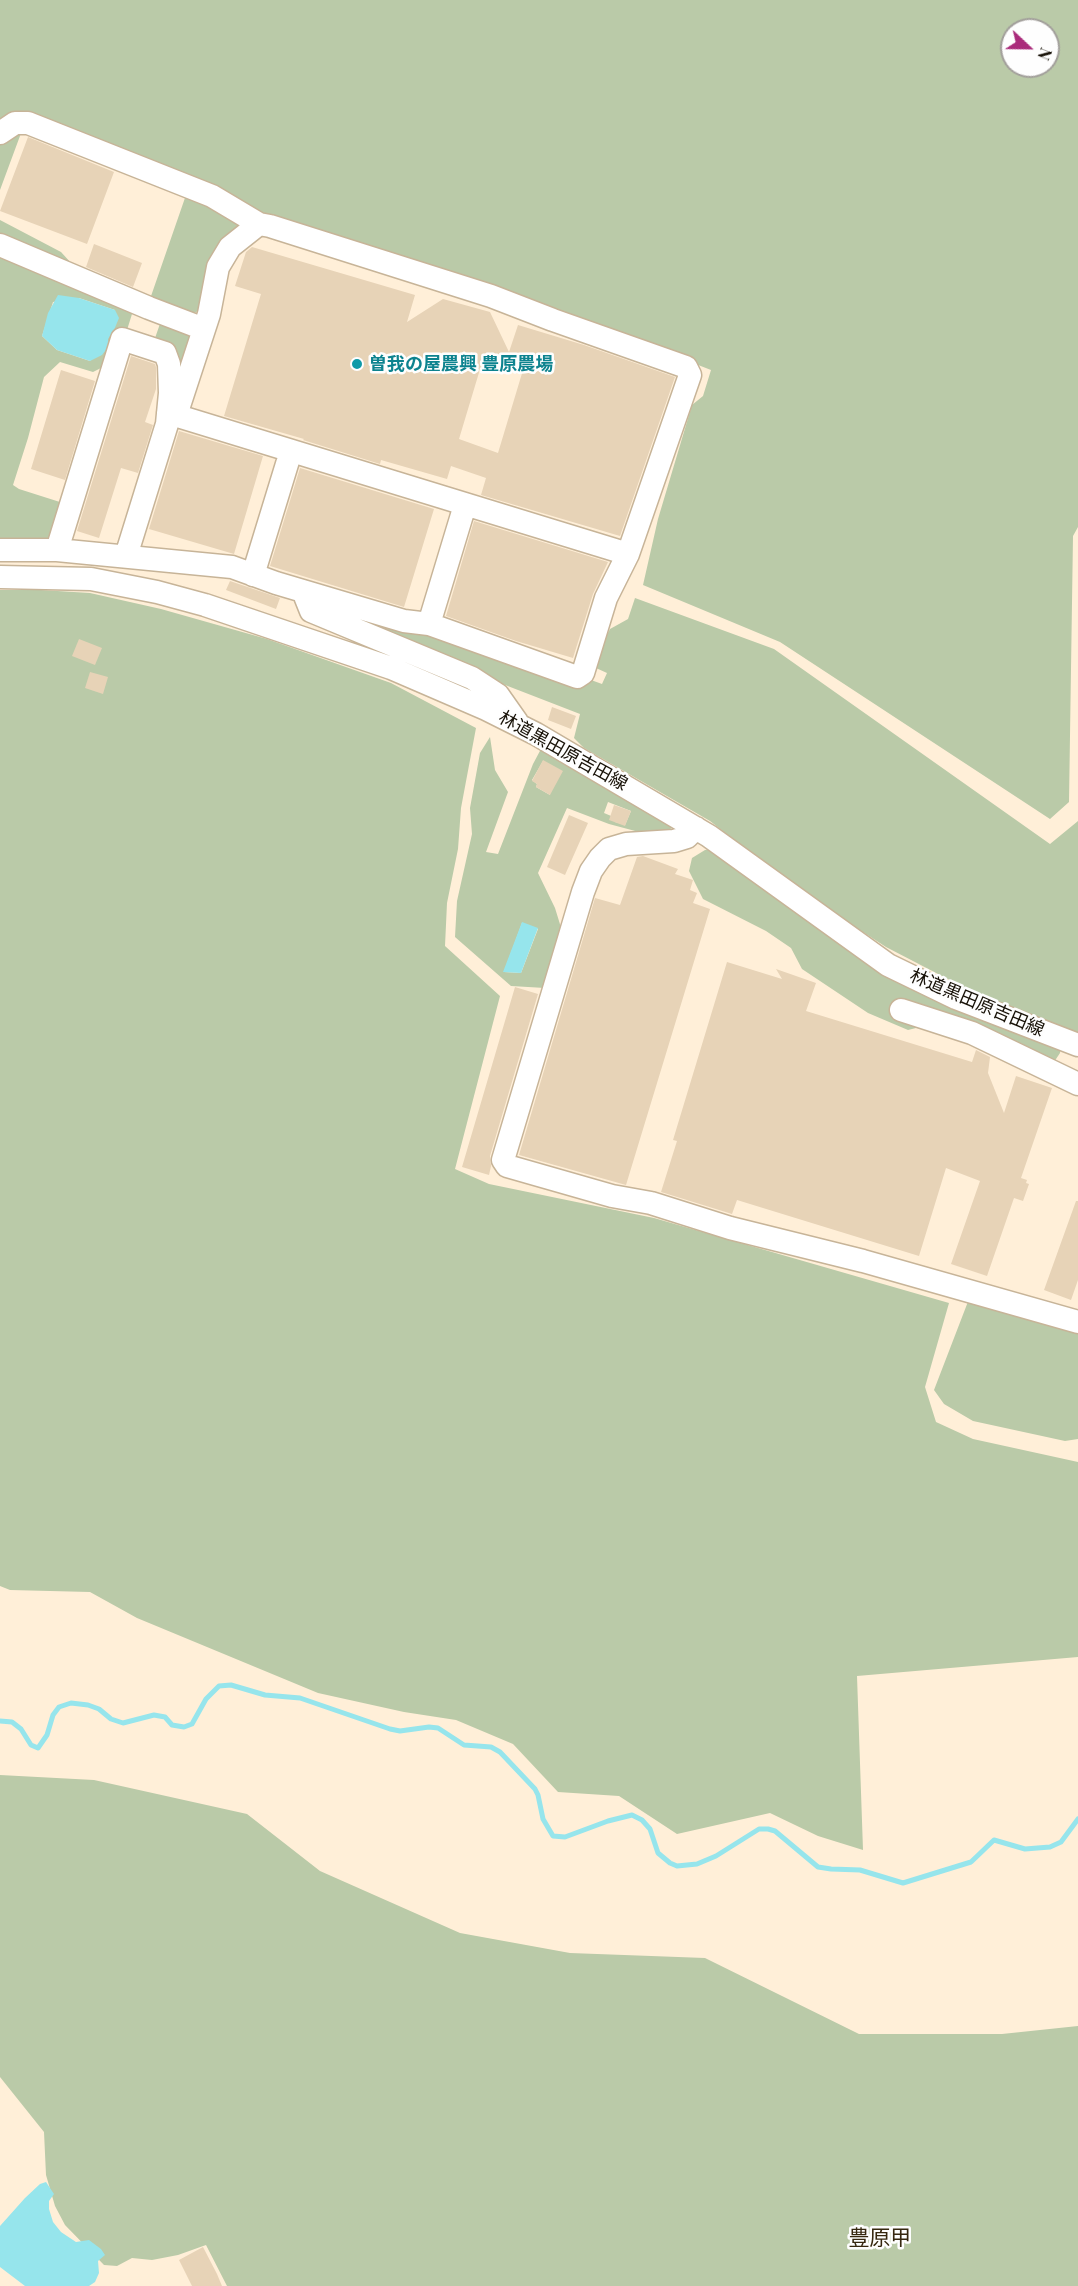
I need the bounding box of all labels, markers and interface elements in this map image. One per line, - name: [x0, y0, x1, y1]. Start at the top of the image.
- north arrow: [1000, 18, 1060, 78]
- text: N: [1033, 45, 1057, 63]
- place label: 曽我の屋農興 豊原農場: [369, 353, 553, 375]
- marker: 曽我の屋農興 豊原農場: [350, 357, 364, 371]
- street label: 林道黒田原吉田線: [495, 707, 631, 795]
- street label: 林道黒田原吉田線: [907, 965, 1047, 1041]
- district label: 豊原甲: [849, 2225, 911, 2251]

